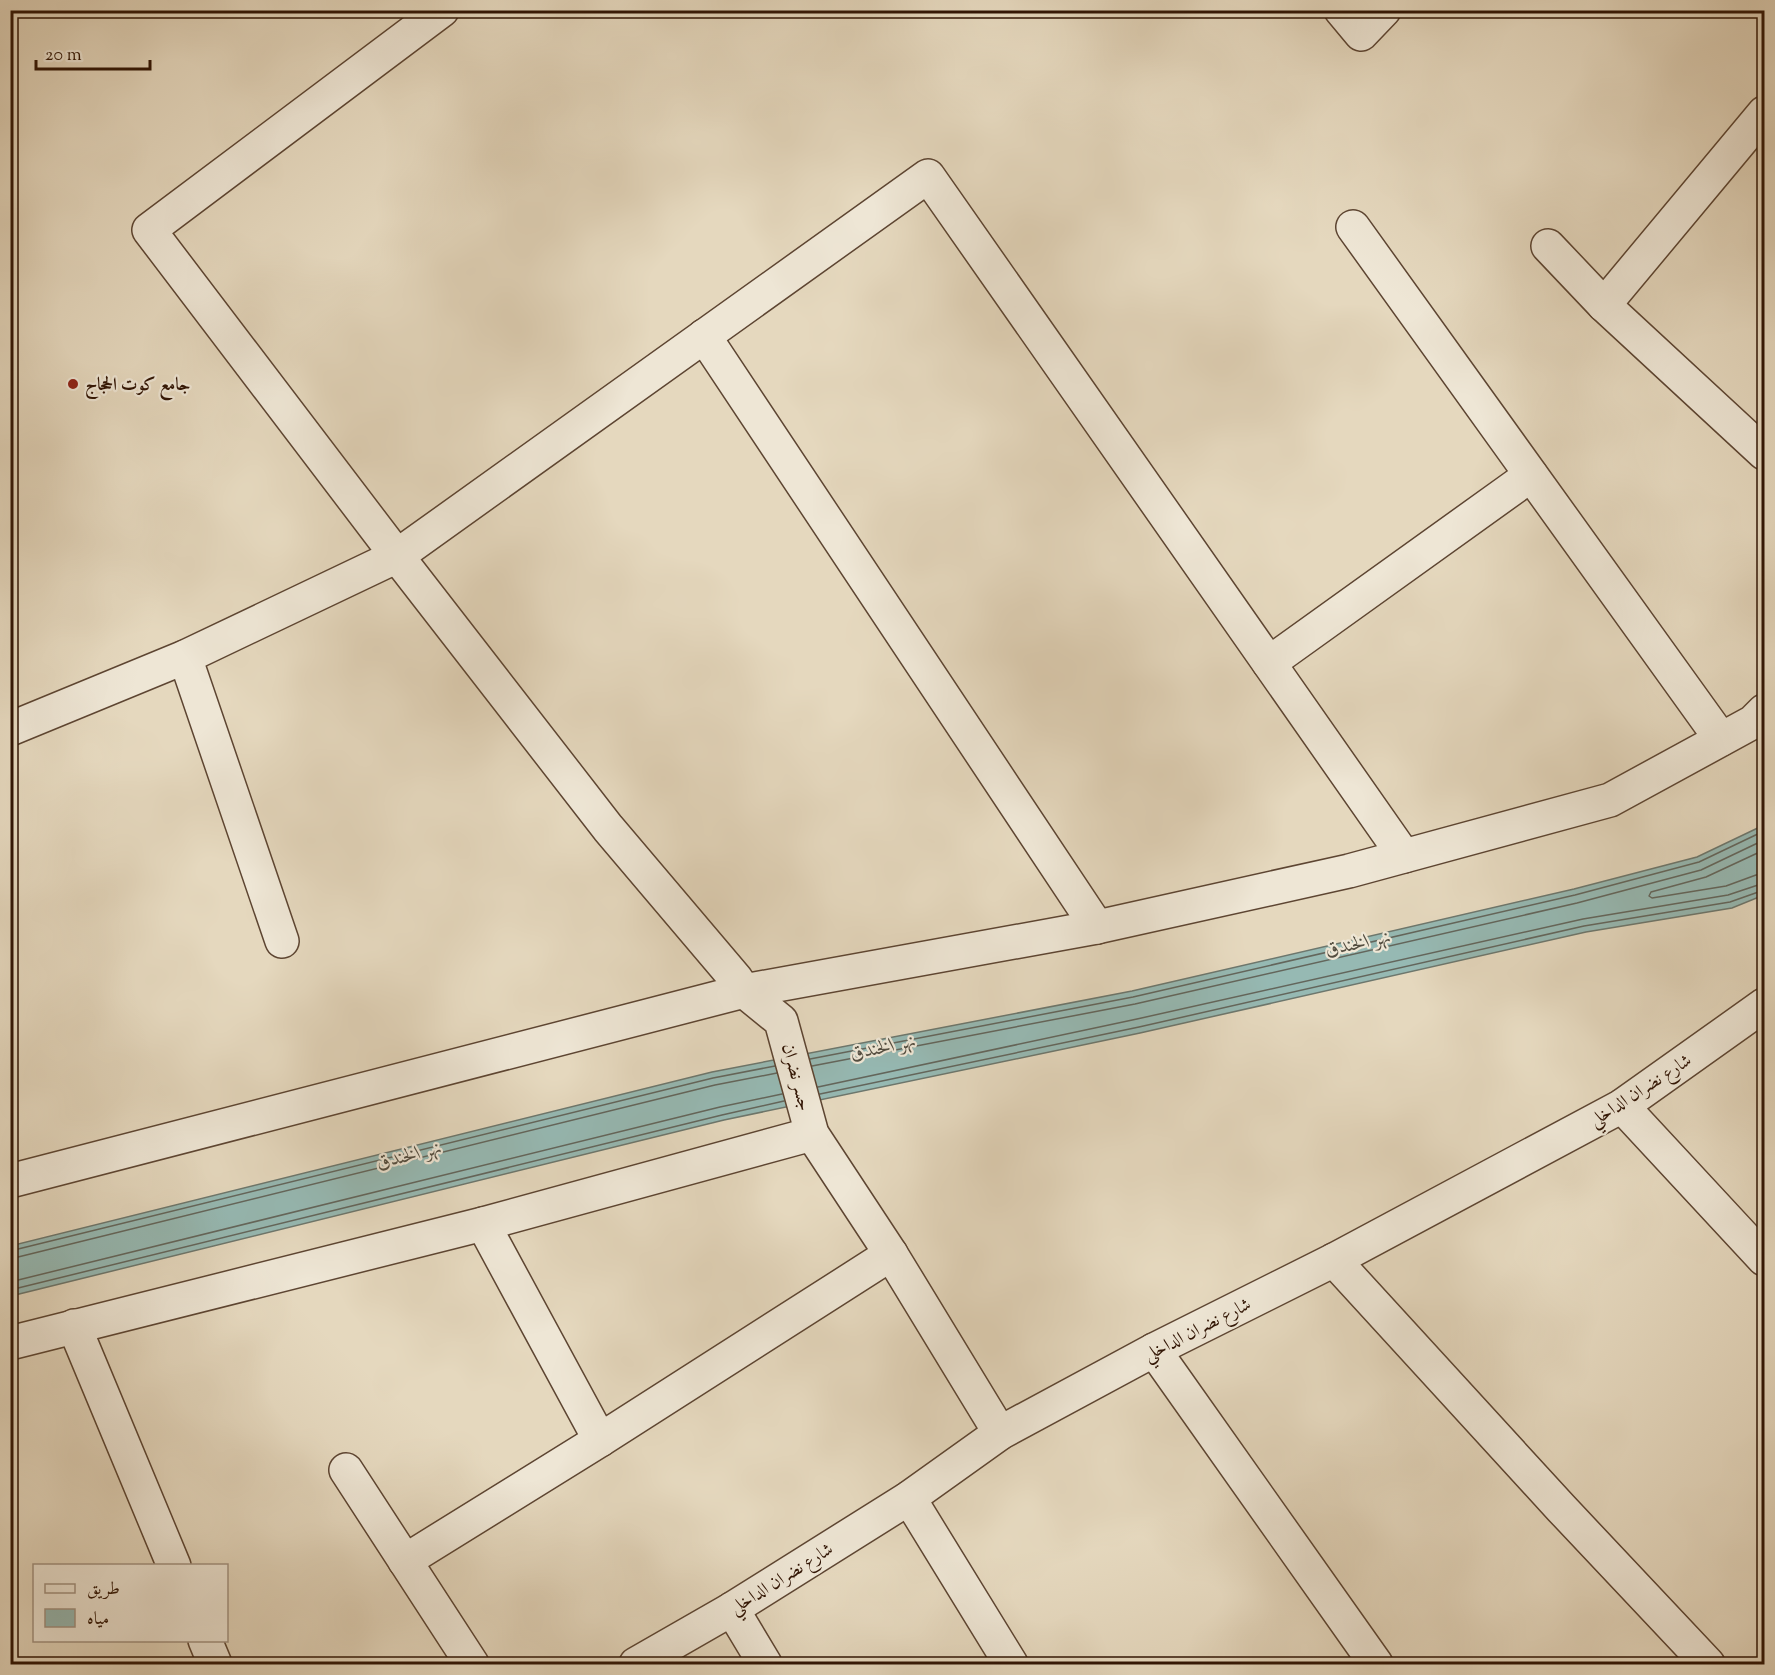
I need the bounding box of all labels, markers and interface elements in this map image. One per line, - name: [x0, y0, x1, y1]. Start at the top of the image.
- scale bar: [36, 33, 150, 71]
- text: 20 m: [45, 43, 82, 69]
- place label: جامع كوت الحجاج: [85, 373, 190, 401]
- marker: جامع كوت الحجاج: [66, 377, 80, 391]
- water label: نهر الخندق: [1323, 923, 1394, 966]
- water label: نهر الخندق: [848, 1027, 919, 1070]
- street label: جسر نضران: [774, 1041, 817, 1114]
- street label: شارع نضران الداخلي: [1585, 1049, 1699, 1136]
- water label: نهر الخندق: [374, 1134, 445, 1179]
- street label: شارع نضران الداخلي: [1140, 1292, 1257, 1371]
- street label: شارع نضران الداخلي: [725, 1537, 840, 1624]
- legend: [33, 1564, 228, 1642]
- text: طريق: [87, 1577, 120, 1603]
- text: مياه: [87, 1607, 109, 1633]

